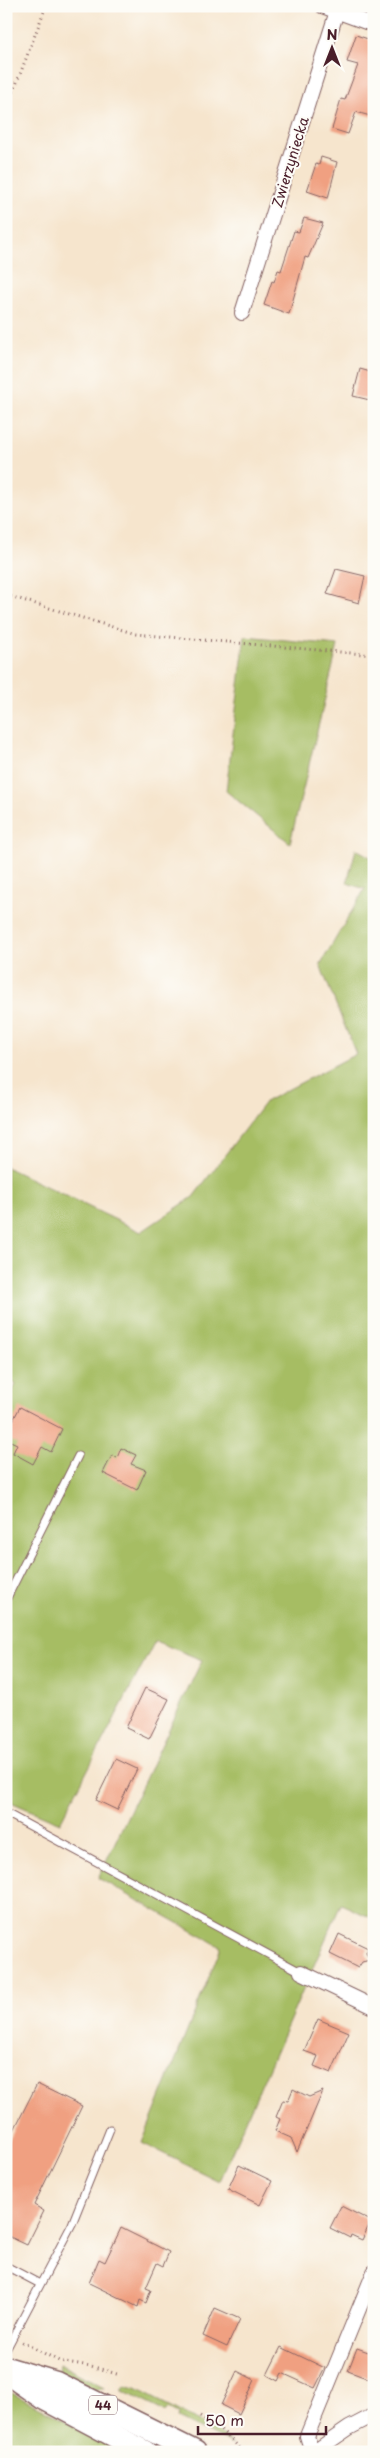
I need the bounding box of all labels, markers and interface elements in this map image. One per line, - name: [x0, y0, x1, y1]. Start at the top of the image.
- north arrow: [308, 22, 358, 72]
- text: N: [326, 24, 338, 45]
- street label: Zwierzyniecka: [266, 114, 314, 210]
- road number: 44: [89, 2396, 117, 2414]
- scale bar: [198, 2403, 325, 2435]
- text: 50 m: [205, 2408, 244, 2431]

